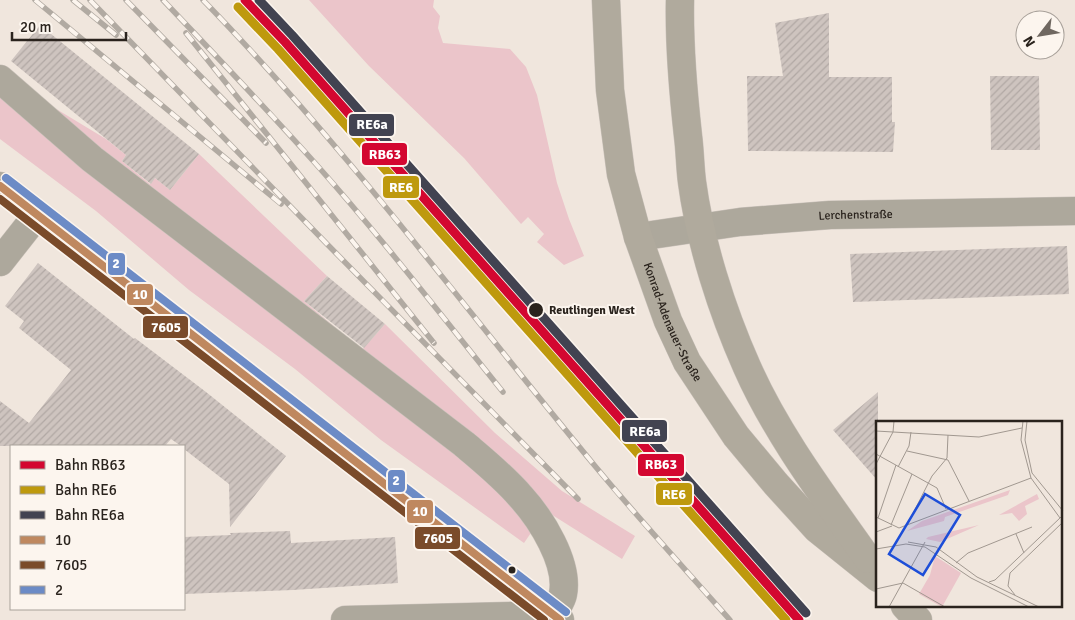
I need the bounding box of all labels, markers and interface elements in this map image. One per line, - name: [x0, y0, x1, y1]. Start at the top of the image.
- scale bar: [12, 10, 126, 42]
- north arrow: [1015, 10, 1065, 60]
- text: 20 m: [20, 18, 51, 36]
- text: N: [1019, 33, 1039, 50]
- line badge: RE6a: [348, 113, 395, 137]
- text: RE6a: [356, 116, 388, 133]
- line badge: RB63: [361, 142, 408, 166]
- text: RB63: [369, 146, 401, 163]
- line badge: RE6: [382, 175, 420, 199]
- text: RE6: [389, 179, 414, 196]
- street label: Lerchenstraße: [818, 207, 893, 224]
- line badge: 2: [107, 252, 126, 276]
- text: 2: [112, 255, 120, 272]
- street label: Konrad-Adenauer-Straße: [640, 260, 705, 385]
- line badge: 10: [126, 283, 154, 306]
- text: 10: [132, 286, 148, 303]
- marker: Reutlingen West: [527, 301, 545, 319]
- place label: Reutlingen West: [549, 303, 635, 318]
- line badge: 7605: [142, 315, 189, 339]
- text: 7605: [151, 319, 181, 336]
- line badge: RE6a: [621, 419, 668, 443]
- inset map: [876, 421, 1062, 608]
- text: RE6a: [629, 423, 661, 440]
- legend: [10, 445, 185, 610]
- line badge: RB63: [637, 453, 685, 477]
- text: Bahn RB63: [55, 456, 126, 474]
- text: RB63: [645, 456, 677, 473]
- line badge: 2: [387, 469, 406, 493]
- text: 2: [392, 472, 400, 489]
- text: Bahn RE6: [55, 481, 117, 499]
- line badge: RE6: [655, 482, 693, 506]
- text: RE6: [662, 486, 687, 503]
- line badge: 10: [406, 499, 434, 524]
- text: 10: [412, 503, 428, 520]
- text: Bahn RE6a: [55, 506, 125, 524]
- line badge: 7605: [414, 526, 461, 550]
- text: 7605: [423, 530, 453, 547]
- text: 10: [55, 531, 71, 549]
- text: 7605: [55, 556, 87, 574]
- unlabelled marker: [507, 565, 517, 575]
- text: 2: [55, 581, 63, 599]

